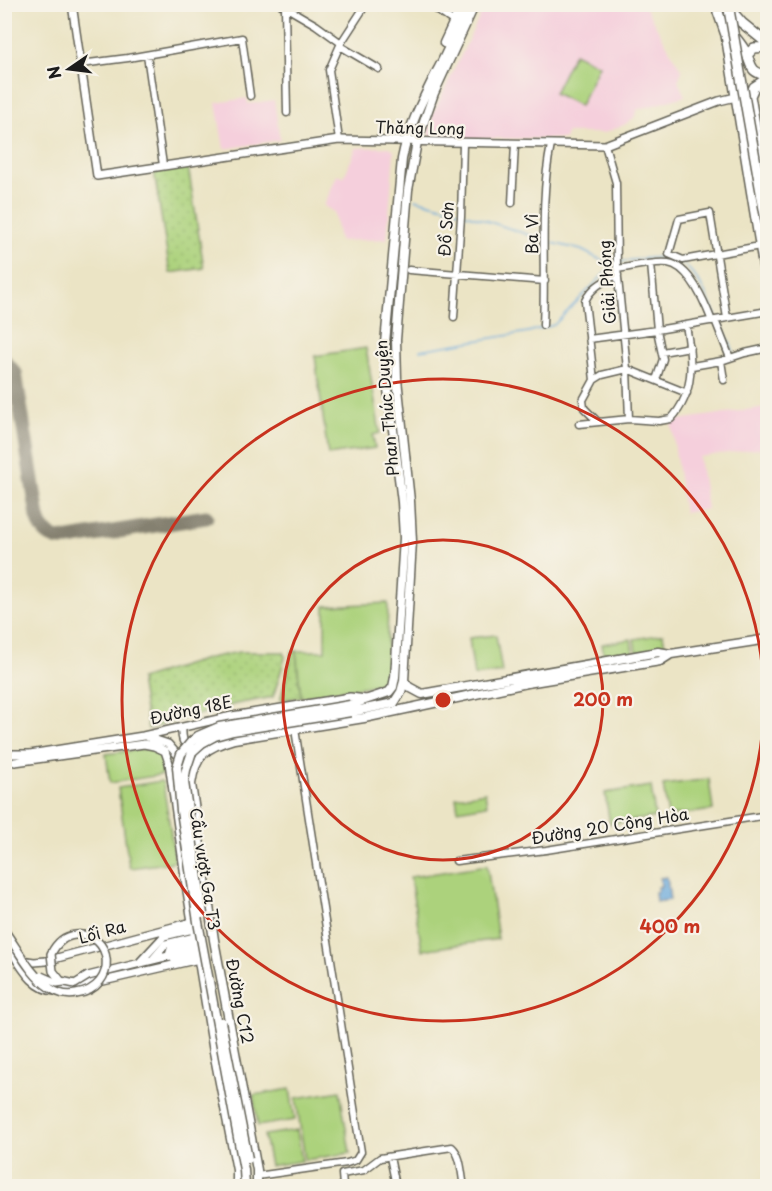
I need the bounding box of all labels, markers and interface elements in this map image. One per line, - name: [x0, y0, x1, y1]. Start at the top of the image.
- north arrow: [39, 39, 99, 99]
- text: N: [40, 64, 67, 82]
- street label: Thăng Long: [375, 114, 465, 140]
- street label: Đồ Sơn: [431, 201, 459, 257]
- street label: Ba Vì: [519, 214, 543, 254]
- street label: Giải Phóng: [591, 239, 621, 325]
- street label: Phan Thúc Duyện: [368, 339, 404, 477]
- text: 200 m: [573, 685, 633, 712]
- street label: Đường 18E: [147, 689, 234, 729]
- centre of rings: [433, 690, 453, 710]
- street label: Đường 20 Cộng Hòa: [529, 801, 690, 849]
- street label: Cầu vượt Ga T3: [184, 806, 228, 932]
- text: 400 m: [640, 912, 700, 939]
- street label: Lối Ra: [75, 913, 128, 949]
- street label: Đường C12: [221, 956, 261, 1045]

